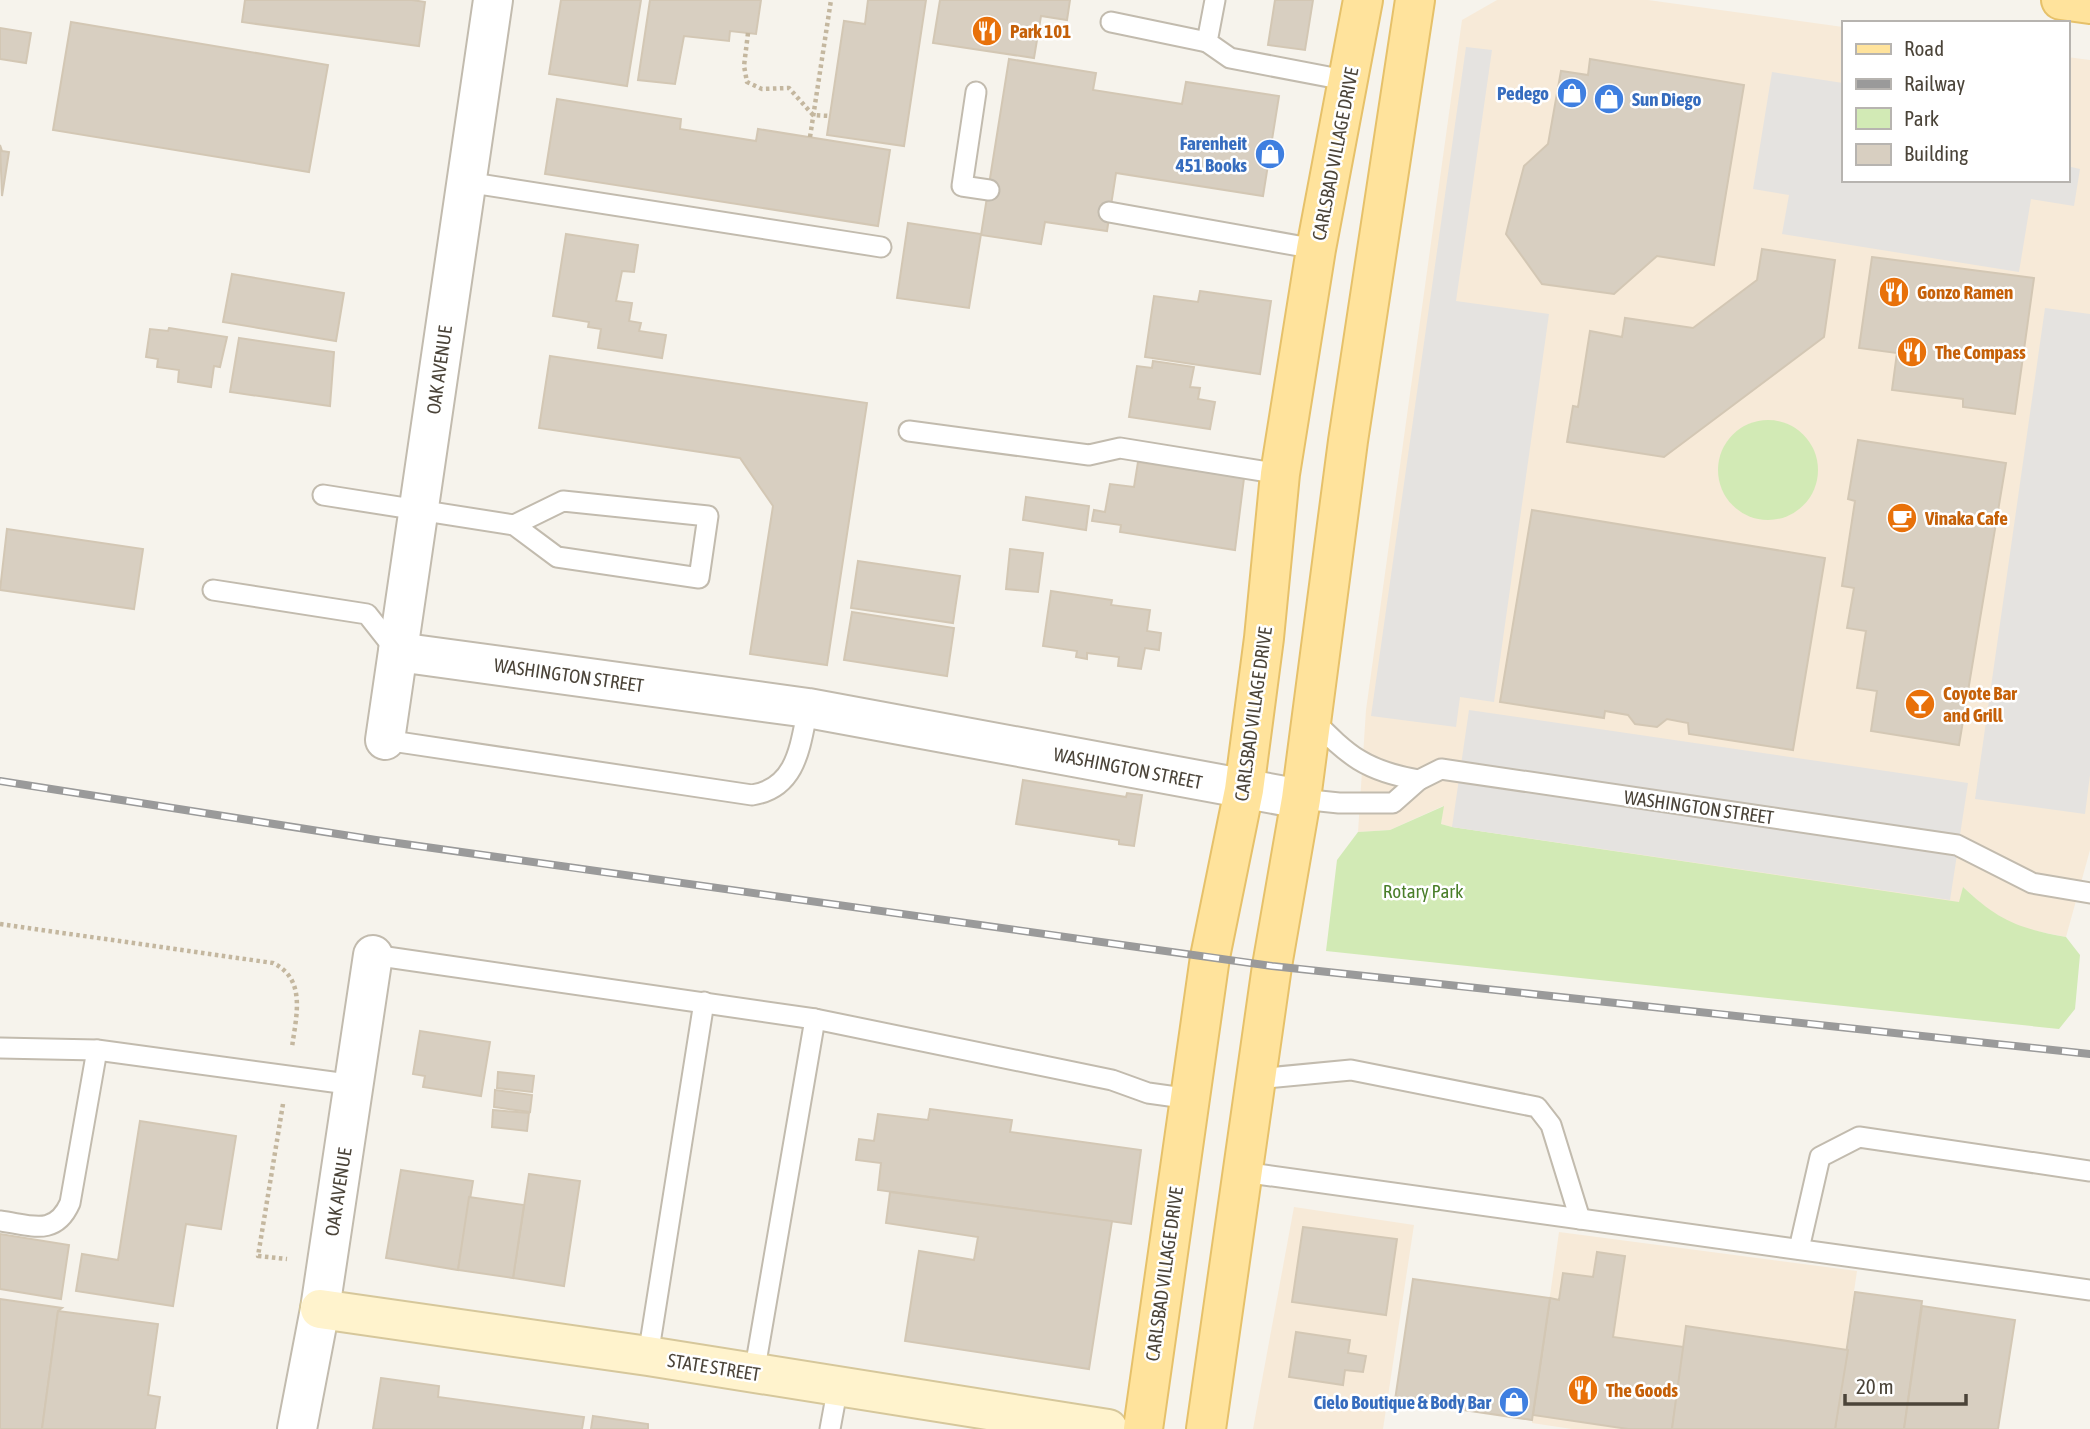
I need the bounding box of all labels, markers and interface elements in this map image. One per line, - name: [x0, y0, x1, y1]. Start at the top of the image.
- restaurant icon: Park 101: [970, 14, 1004, 48]
- place label: Park 101: [1010, 20, 1071, 42]
- legend: [1842, 21, 2069, 182]
- text: Road: [1904, 36, 1944, 60]
- street label: CARLSBAD VILLAGE DRIVE: [1307, 66, 1363, 242]
- text: Railway: [1904, 71, 1966, 95]
- shop icon: Pedego: [1555, 76, 1589, 110]
- place label: Pedego: [1497, 82, 1549, 104]
- shop icon: Sun Diego: [1592, 82, 1626, 116]
- place label: Sun Diego: [1632, 88, 1701, 110]
- text: Park: [1904, 106, 1939, 130]
- place label: Farenheit 451 Books: [1175, 132, 1248, 176]
- shop icon: Farenheit 451 Books: [1253, 137, 1287, 171]
- text: Building: [1904, 141, 1968, 165]
- restaurant icon: Gonzo Ramen: [1877, 275, 1911, 309]
- place label: Gonzo Ramen: [1917, 281, 2013, 303]
- street label: OAK AVENUE: [422, 324, 456, 416]
- restaurant icon: The Compass: [1895, 335, 1929, 369]
- place label: The Compass: [1935, 341, 2026, 363]
- cafe icon: Vinaka Cafe: [1885, 501, 1919, 535]
- place label: Vinaka Cafe: [1924, 507, 2008, 529]
- street label: CARLSBAD VILLAGE DRIVE: [1230, 626, 1276, 802]
- street label: WASHINGTON STREET: [493, 654, 646, 696]
- place label: Coyote Bar and Grill: [1943, 682, 2017, 726]
- bar icon: Coyote Bar and Grill: [1903, 687, 1937, 721]
- street label: WASHINGTON STREET: [1052, 743, 1205, 793]
- street label: WASHINGTON STREET: [1623, 786, 1776, 828]
- park label: Rotary Park: [1383, 880, 1464, 902]
- street label: OAK AVENUE: [320, 1146, 356, 1238]
- street label: CARLSBAD VILLAGE DRIVE: [1141, 1186, 1187, 1362]
- street label: STATE STREET: [666, 1349, 763, 1385]
- scale bar: [1845, 1362, 1966, 1406]
- restaurant icon: The Goods: [1566, 1373, 1600, 1407]
- text: 20 m: [1856, 1374, 1894, 1398]
- place label: The Goods: [1606, 1379, 1678, 1401]
- shop icon: Cielo Boutique & Body Bar: [1497, 1385, 1531, 1419]
- place label: Cielo Boutique & Body Bar: [1313, 1391, 1491, 1413]

